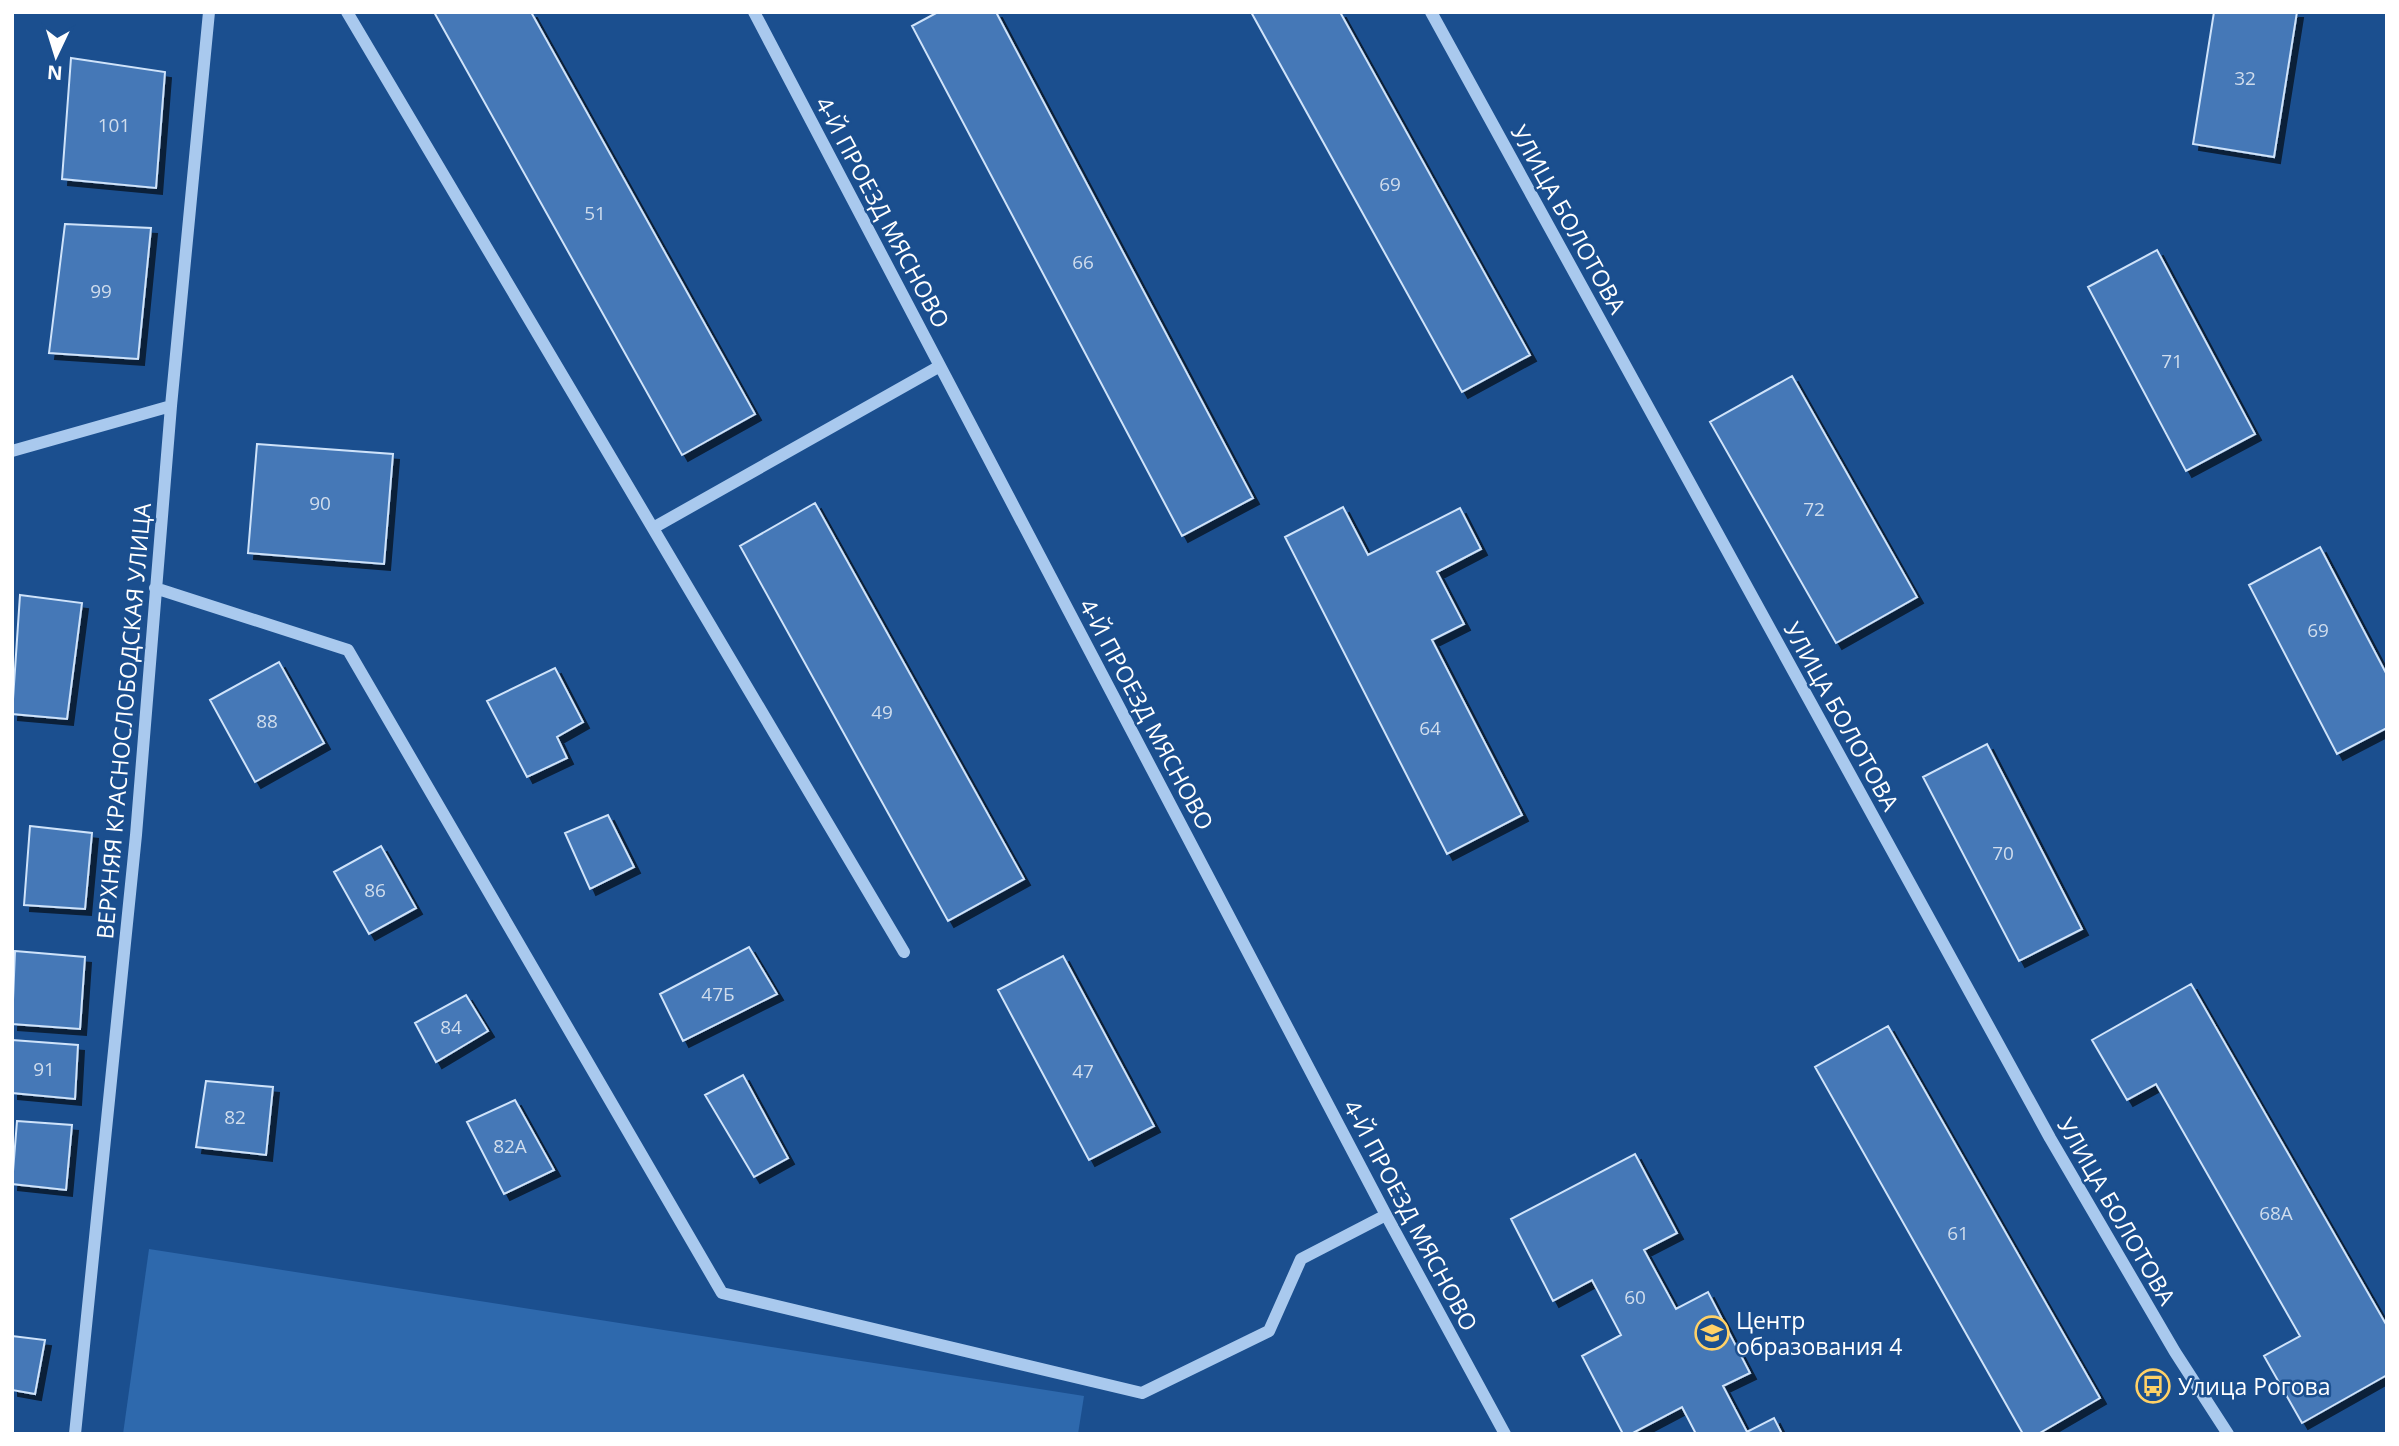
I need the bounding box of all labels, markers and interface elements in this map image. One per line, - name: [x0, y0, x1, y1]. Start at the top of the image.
- north arrow: [21, 21, 91, 91]
- text: N: [46, 59, 63, 86]
- house number: 32: [2234, 65, 2256, 91]
- street label: 4-Й ПРОЕЗД МЯСНОВО: [808, 91, 958, 333]
- house number: 101: [98, 112, 130, 138]
- street label: УЛИЦА БОЛОТОВА: [1504, 119, 1634, 320]
- house number: 69: [1379, 171, 1401, 197]
- house number: 51: [584, 200, 606, 226]
- house number: 66: [1072, 249, 1094, 275]
- house number: 99: [90, 278, 112, 304]
- house number: 71: [2161, 348, 2183, 374]
- house number: 90: [309, 490, 331, 516]
- house number: 72: [1803, 496, 1825, 522]
- street label: ВЕРХНЯЯ КРАСНОСЛОБОДСКАЯ УЛИЦА: [88, 501, 158, 940]
- street label: 4-Й ПРОЕЗД МЯСНОВО: [1072, 593, 1222, 835]
- street label: УЛИЦА БОЛОТОВА: [1777, 616, 1907, 817]
- house number: 69: [2307, 617, 2329, 643]
- house number: 49: [871, 699, 893, 725]
- house number: 88: [256, 708, 278, 734]
- house number: 64: [1419, 715, 1441, 741]
- house number: 70: [1992, 840, 2014, 866]
- house number: 86: [364, 877, 386, 903]
- house number: 47Б: [701, 981, 735, 1007]
- house number: 84: [440, 1014, 462, 1040]
- house number: 91: [33, 1056, 55, 1082]
- house number: 47: [1072, 1058, 1094, 1084]
- street label: 4-Й ПРОЕЗД МЯСНОВО: [1336, 1094, 1486, 1336]
- house number: 82: [224, 1104, 246, 1130]
- street label: УЛИЦА БОЛОТОВА: [2050, 1111, 2184, 1311]
- house number: 82А: [493, 1133, 527, 1159]
- house number: 68А: [2259, 1200, 2293, 1226]
- house number: 61: [1947, 1220, 1969, 1246]
- house number: 60: [1624, 1284, 1646, 1310]
- place label: Центр образования 4: [1736, 1304, 1902, 1362]
- school or university icon: Центр образования 4: [1693, 1314, 1731, 1352]
- bus stop icon: Улица Рогова: [2134, 1367, 2172, 1405]
- place label: Улица Рогова: [2178, 1370, 2331, 1402]

